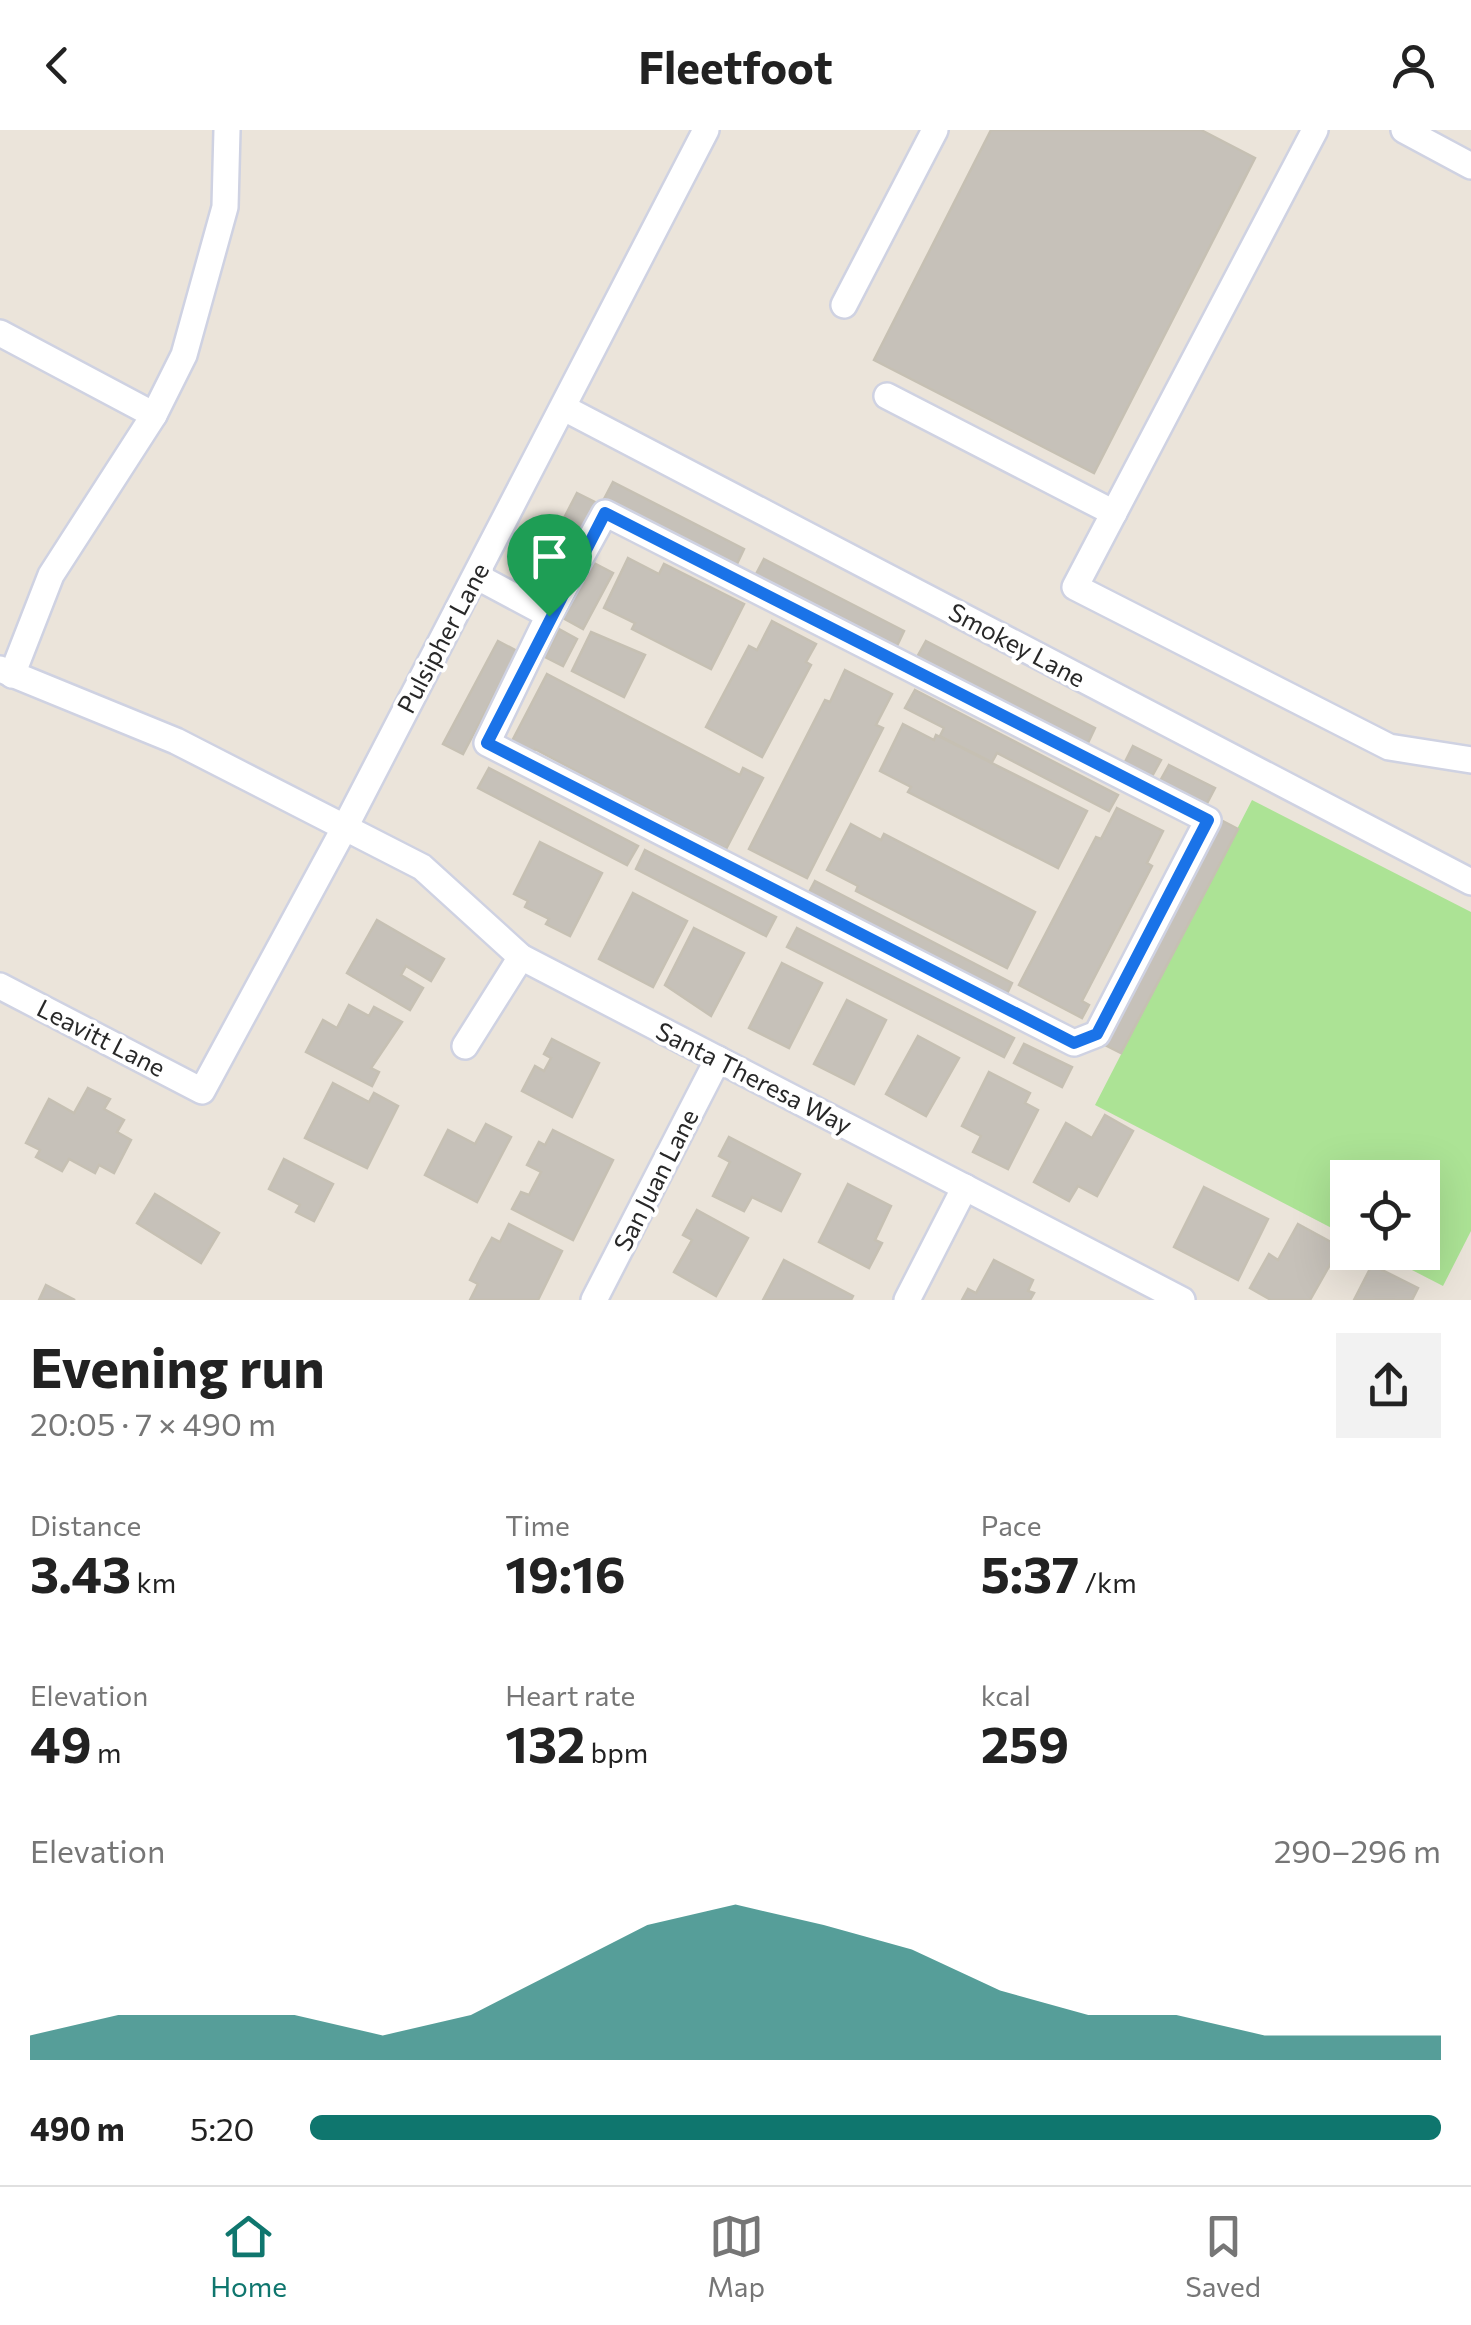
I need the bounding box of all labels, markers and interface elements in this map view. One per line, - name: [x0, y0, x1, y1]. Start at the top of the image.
- icon: back: [30, 38, 85, 93]
- text: Fleetfoot: [638, 38, 833, 93]
- icon: person: [1386, 38, 1441, 93]
- pin: [507, 514, 592, 617]
- icon: arrive: [522, 529, 577, 584]
- street label: Pulsipher Lane: [390, 557, 494, 718]
- street label: Smokey Lane: [944, 596, 1091, 693]
- street label: Leavitt Lane: [32, 992, 171, 1082]
- street label: Santa Theresa Way: [652, 1015, 857, 1139]
- street label: San Juan Lane: [607, 1104, 704, 1255]
- map controls: [1330, 1160, 1440, 1270]
- button: locate: [1330, 1160, 1440, 1270]
- text: Evening run: [30, 1332, 325, 1399]
- button: share: [1336, 1333, 1441, 1438]
- text: 20:05 · 7 × 490 m: [30, 1403, 276, 1443]
- text: Distance: [30, 1508, 141, 1542]
- text: Time: [505, 1508, 570, 1542]
- text: Pace: [981, 1508, 1042, 1542]
- text: 3.43: [30, 1542, 131, 1603]
- text: 19:16: [505, 1542, 626, 1603]
- text: 5:37: [981, 1542, 1079, 1603]
- text: km: [131, 1565, 176, 1599]
- text: /km: [1079, 1565, 1137, 1599]
- text: Elevation: [30, 1678, 148, 1712]
- text: Heart rate: [505, 1678, 635, 1712]
- text: kcal: [981, 1678, 1031, 1712]
- text: 49: [30, 1712, 92, 1773]
- text: 132: [505, 1712, 585, 1773]
- text: 259: [981, 1712, 1069, 1773]
- text: m: [92, 1735, 121, 1769]
- text: bpm: [585, 1735, 648, 1769]
- text: Elevation: [30, 1830, 165, 1870]
- text: 290–296 m: [1274, 1830, 1441, 1870]
- text: 490 m: [30, 2108, 125, 2148]
- text: 5:20: [190, 2108, 254, 2148]
- tab: Home: [210, 2209, 287, 2303]
- tab: Map: [707, 2209, 765, 2303]
- tab: Saved: [1185, 2209, 1261, 2303]

